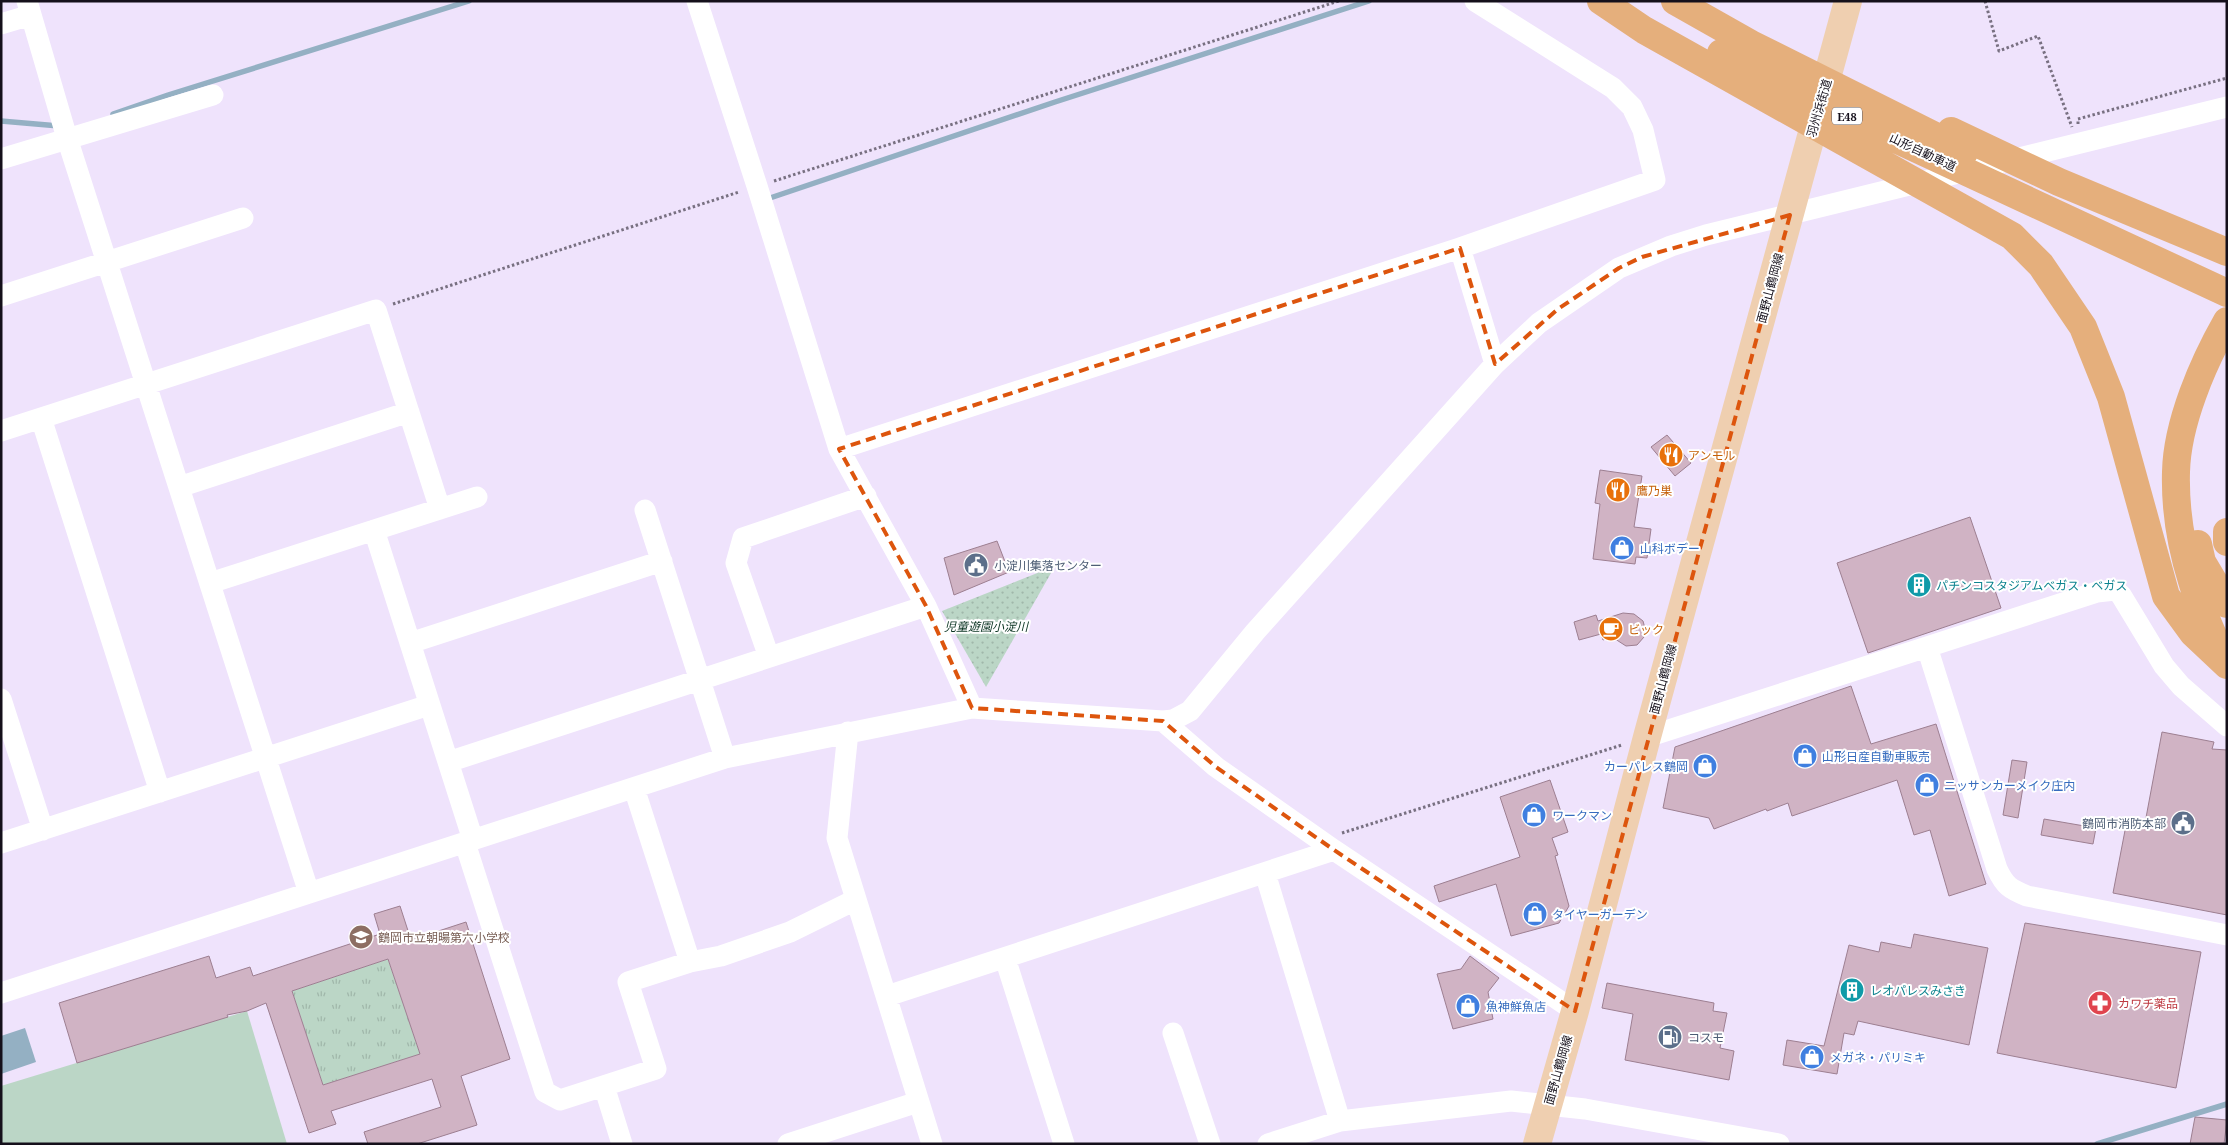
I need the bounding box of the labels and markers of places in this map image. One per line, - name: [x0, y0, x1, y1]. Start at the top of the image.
- restaurant icon: アンモル: [1658, 442, 1684, 468]
- place label: アンモル: [1688, 447, 1736, 464]
- restaurant icon: 鷹乃巣: [1605, 477, 1631, 503]
- place label: 鷹乃巣: [1636, 482, 1672, 499]
- shop icon: 山科ボデー: [1609, 535, 1635, 561]
- place label: 山科ボデー: [1640, 540, 1700, 557]
- public building icon: 小淀川集落センター: [963, 552, 989, 578]
- place label: 小淀川集落センター: [994, 557, 1102, 574]
- building icon: パチンコスタジアムベガス・ベガス: [1906, 572, 1932, 598]
- place label: パチンコスタジアムベガス・ベガス: [1936, 577, 2127, 594]
- cafe icon: ビック: [1598, 616, 1624, 642]
- place label: ビック: [1628, 621, 1664, 638]
- shop icon: 山形日産自動車販売: [1792, 743, 1818, 769]
- place label: 山形日産自動車販売: [1822, 748, 1930, 765]
- shop icon: カーパレス鶴岡: [1692, 753, 1718, 779]
- place label: カーパレス鶴岡: [1604, 758, 1688, 775]
- shop icon: ニッサンカーメイク庄内: [1914, 772, 1940, 798]
- place label: ニッサンカーメイク庄内: [1944, 777, 2075, 794]
- shop icon: ワークマン: [1521, 802, 1547, 828]
- place label: ワークマン: [1552, 807, 1612, 824]
- public building icon: 鶴岡市消防本部: [2170, 810, 2196, 836]
- place label: 鶴岡市消防本部: [2082, 815, 2166, 832]
- shop icon: タイヤーガーデン: [1522, 901, 1548, 927]
- place label: タイヤーガーデン: [1552, 906, 1648, 923]
- school or university icon: 鶴岡市立朝暘第六小学校: [348, 924, 374, 950]
- place label: 鶴岡市立朝暘第六小学校: [378, 929, 510, 946]
- building icon: レオパレスみさき: [1839, 977, 1865, 1003]
- place label: レオパレスみさき: [1870, 982, 1966, 999]
- pharmacy icon: カワチ薬品: [2087, 990, 2113, 1016]
- shop icon: 魚神鮮魚店: [1455, 993, 1481, 1019]
- place label: カワチ薬品: [2118, 995, 2178, 1012]
- place label: 魚神鮮魚店: [1486, 998, 1546, 1015]
- fuel station icon: コスモ: [1657, 1024, 1683, 1050]
- place label: コスモ: [1688, 1029, 1724, 1046]
- shop icon: メガネ・パリミキ: [1799, 1044, 1825, 1070]
- place label: メガネ・パリミキ: [1830, 1049, 1926, 1066]

